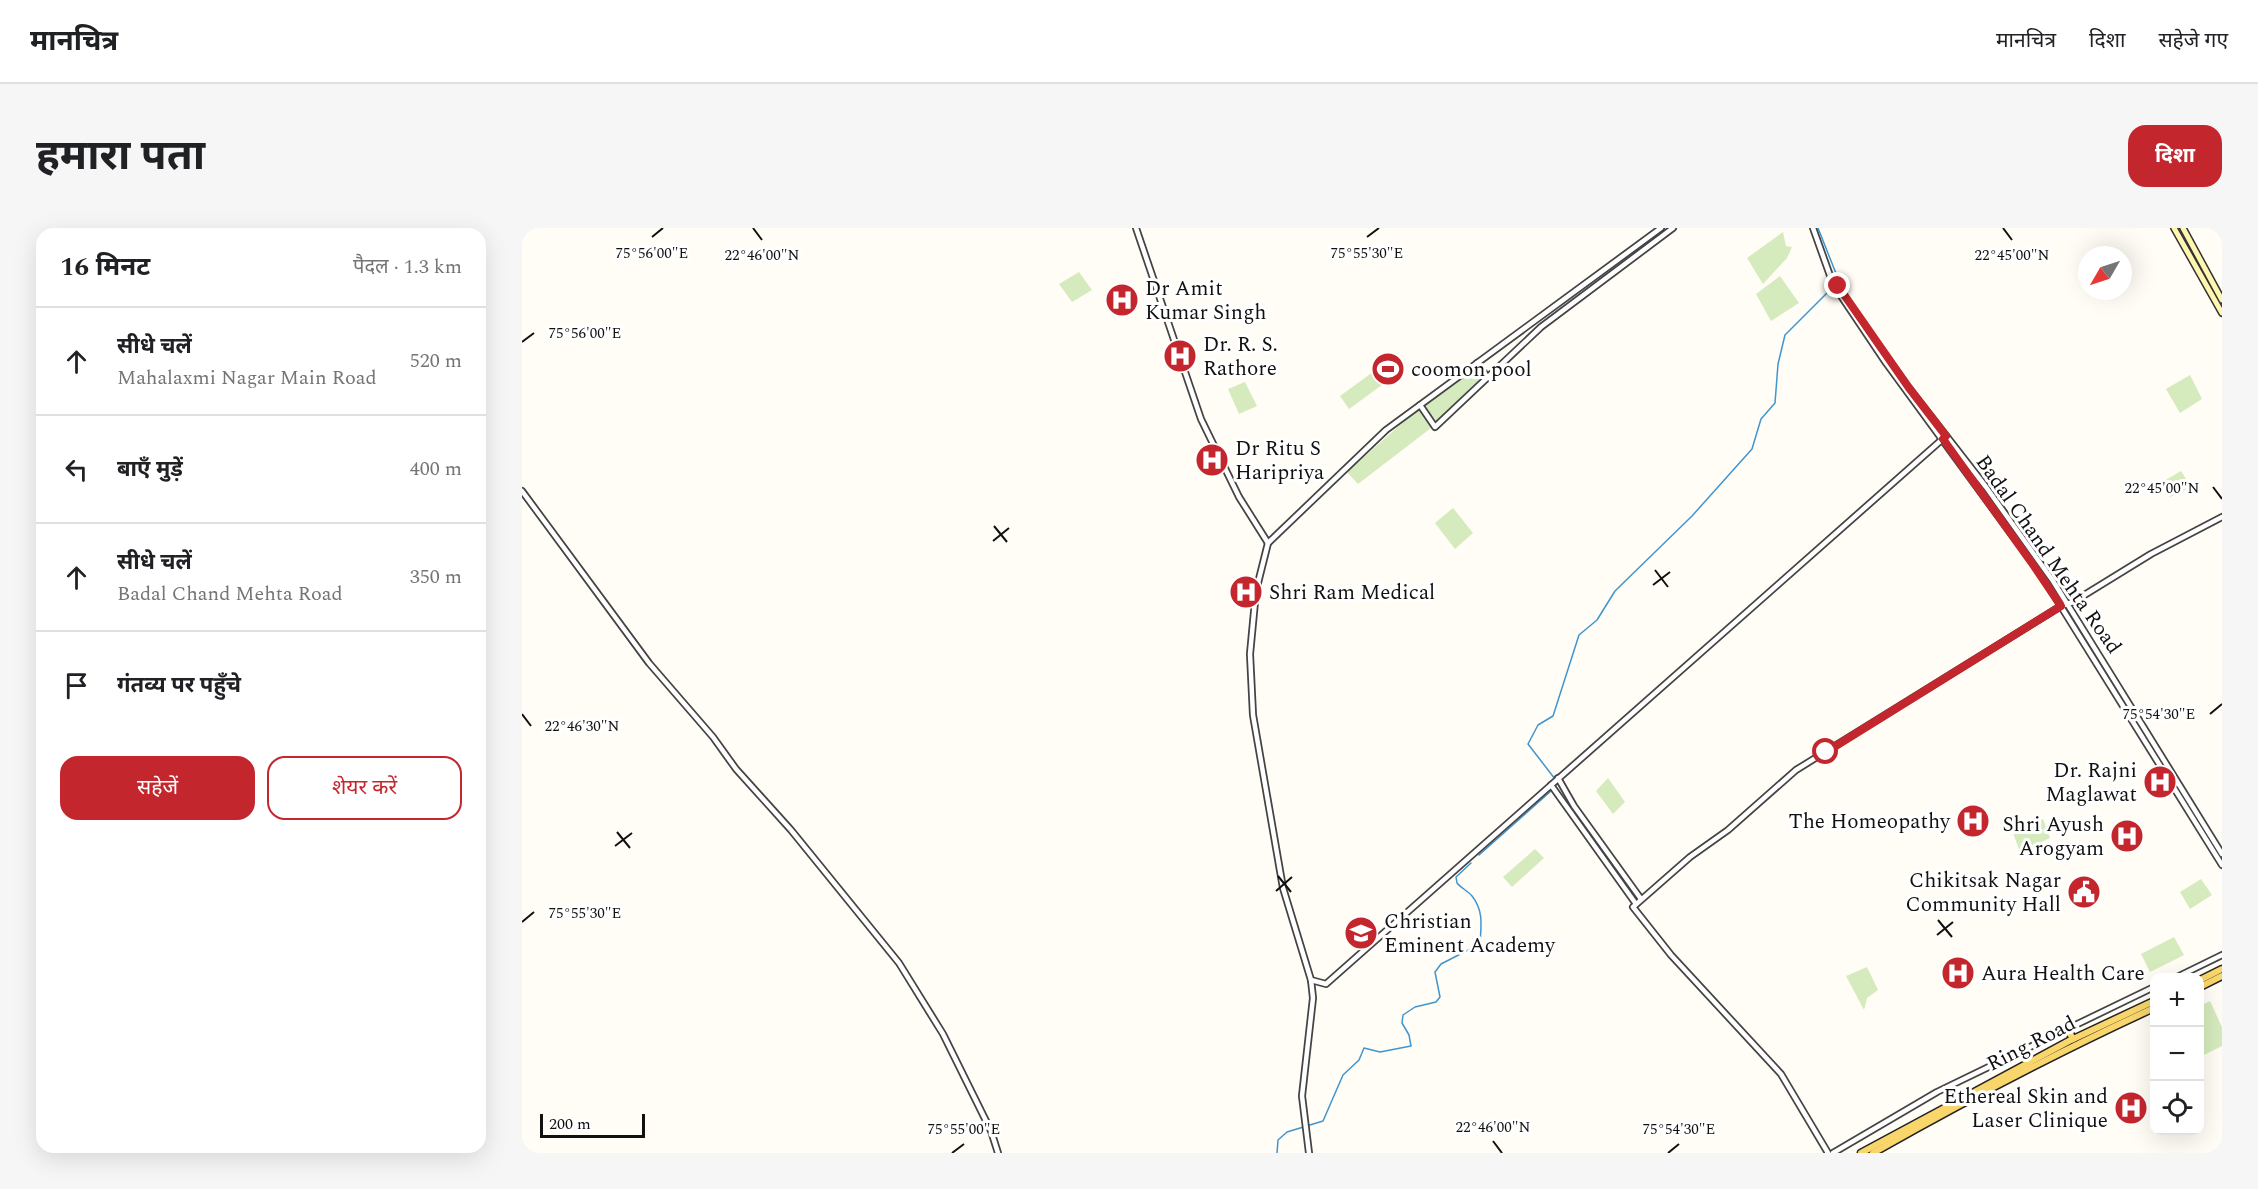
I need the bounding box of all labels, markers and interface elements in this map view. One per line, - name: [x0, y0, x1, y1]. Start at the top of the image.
- text: मानचित्र: [30, 20, 118, 63]
- text: मानचित्र: [1996, 25, 2056, 57]
- text: दिशा: [2089, 25, 2125, 57]
- text: सहेजे गए: [2158, 25, 2228, 57]
- text: हमारा पता: [36, 125, 205, 188]
- button: दिशा: [2128, 125, 2222, 187]
- text: 75°56'00"E: [616, 242, 688, 265]
- text: 75°55'30"E: [1331, 242, 1403, 265]
- text: 22°46'00"N: [725, 244, 800, 267]
- text: 22°45'00"N: [1975, 244, 2050, 267]
- north arrow: [2078, 246, 2132, 300]
- text: 16 मिनट: [60, 247, 150, 287]
- text: पैदल · 1.3 km: [353, 252, 462, 282]
- route end: [1824, 272, 1850, 298]
- place label: Dr Amit Kumar Singh: [1145, 273, 1266, 329]
- hospital icon: Dr Amit Kumar Singh: [1104, 282, 1140, 318]
- text: 75°56'00"E: [549, 322, 621, 345]
- place label: Dr. R. S. Rathore: [1203, 329, 1278, 385]
- text: सीधे चलें: [117, 330, 192, 363]
- hospital icon: Dr. R. S. Rathore: [1162, 338, 1198, 374]
- icon: ahead: [60, 345, 93, 378]
- text: 520 m: [410, 346, 462, 376]
- sports icon: coomon pool: [1370, 351, 1406, 387]
- place label: coomon pool: [1411, 354, 1532, 386]
- text: Mahalaxmi Nagar Main Road: [117, 363, 377, 393]
- place label: Dr Ritu S Haripriya: [1235, 433, 1325, 489]
- hospital icon: Dr Ritu S Haripriya: [1194, 442, 1230, 478]
- street label: Badal Chand Mehta Road: [1967, 448, 2129, 661]
- icon: left: [60, 453, 93, 486]
- text: बाएँ मुड़ें: [117, 453, 183, 486]
- text: 400 m: [410, 454, 462, 484]
- text: 22°45'00"N: [2125, 477, 2200, 500]
- text: सीधे चलें: [117, 546, 192, 579]
- icon: ahead: [60, 561, 93, 594]
- text: 350 m: [410, 562, 462, 592]
- hospital icon: Shri Ram Medical: [1228, 574, 1264, 610]
- place label: Shri Ram Medical: [1269, 577, 1435, 609]
- text: Badal Chand Mehta Road: [117, 579, 343, 609]
- icon: arrive: [60, 669, 93, 702]
- text: गंतव्य पर पहुँचे: [117, 669, 241, 702]
- text: 75°54'30"E: [2123, 703, 2195, 726]
- text: 22°46'30"N: [545, 715, 620, 738]
- route start: [1812, 738, 1838, 764]
- place label: Dr. Rajni Maglawat: [2045, 755, 2137, 811]
- button: सहेजें: [60, 756, 255, 820]
- button: शेयर करें: [267, 756, 462, 820]
- hospital icon: Dr. Rajni Maglawat: [2142, 764, 2178, 800]
- hospital icon: The Homeopathy: [1955, 803, 1991, 839]
- place label: The Homeopathy: [1788, 806, 1951, 838]
- place label: Shri Ayush Arogyam: [2002, 809, 2104, 865]
- hospital icon: Shri Ayush Arogyam: [2109, 818, 2145, 854]
- place label: Chikitsak Nagar Community Hall: [1906, 865, 2061, 921]
- public building icon: Chikitsak Nagar Community Hall: [2066, 874, 2102, 910]
- text: 75°55'30"E: [549, 902, 621, 925]
- place label: Christian Eminent Academy: [1384, 906, 1556, 962]
- school or university icon: Christian Eminent Academy: [1343, 915, 1379, 951]
- hospital icon: Aura Health Care: [1940, 955, 1976, 991]
- place label: Aura Health Care: [1981, 958, 2145, 990]
- map controls: [2150, 973, 2204, 1135]
- button: +: [2150, 973, 2204, 1027]
- street label: Ring Road: [1981, 1008, 2082, 1080]
- button: −: [2150, 1027, 2204, 1081]
- place label: Ethereal Skin and Laser Clinique: [1944, 1081, 2108, 1137]
- button: locate: [2150, 1081, 2204, 1135]
- hospital icon: Ethereal Skin and Laser Clinique: [2113, 1090, 2149, 1126]
- scale bar: [540, 1111, 645, 1138]
- text: 200 m: [549, 1112, 591, 1136]
- text: 22°46'00"N: [1456, 1116, 1531, 1139]
- text: 75°55'00"E: [928, 1118, 1000, 1141]
- text: 75°54'30"E: [1643, 1118, 1715, 1141]

